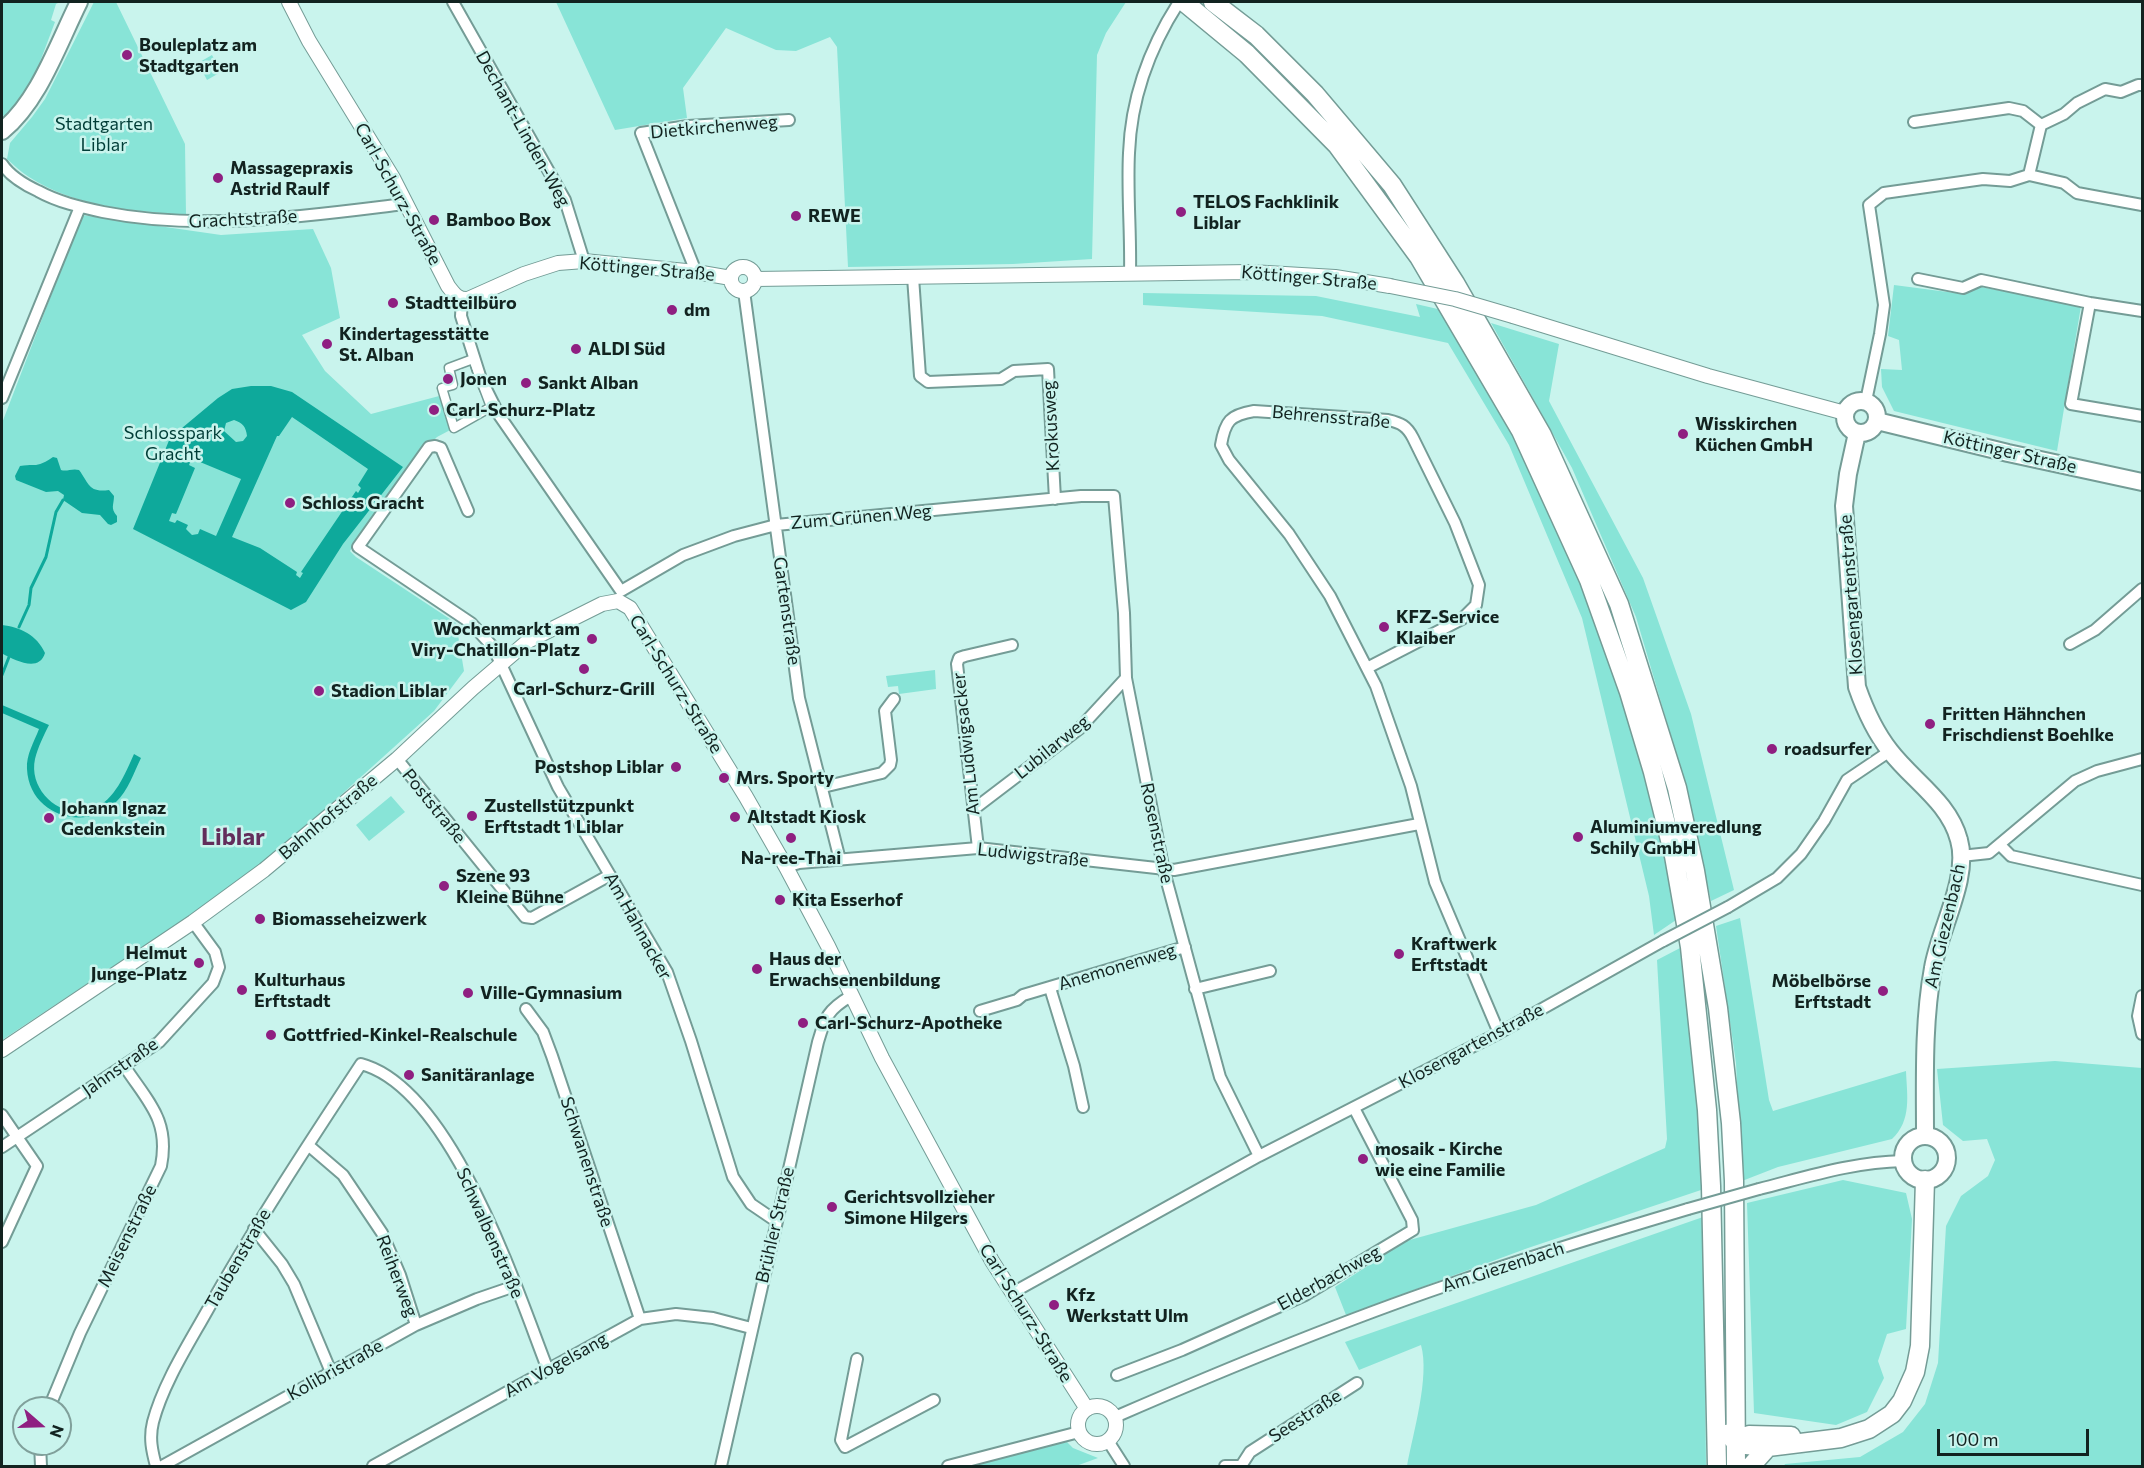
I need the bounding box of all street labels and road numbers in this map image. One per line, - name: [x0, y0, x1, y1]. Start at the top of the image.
- street label: Dechant-Linden-Weg: [471, 47, 575, 211]
- street label: Dietkirchenweg: [649, 111, 779, 143]
- street label: Carl-Schurz-Straße: [350, 119, 446, 269]
- street label: Grachtstraße: [188, 205, 298, 233]
- street label: Köttinger Straße: [578, 252, 716, 286]
- street label: Köttinger Straße: [1240, 261, 1378, 295]
- street label: Krokusweg: [1038, 380, 1064, 472]
- street label: Behrensstraße: [1271, 401, 1391, 433]
- street label: Köttinger Straße: [1941, 426, 2079, 478]
- street label: Zum Grünen Weg: [790, 500, 932, 534]
- street label: Klosengartenstraße: [1835, 514, 1867, 676]
- street label: Gartenstraße: [769, 555, 805, 667]
- street label: Carl-Schurz-Straße: [625, 611, 727, 757]
- street label: Am Ludwigsacker: [948, 671, 984, 817]
- street label: Lubilarweg: [1010, 710, 1094, 784]
- street label: Poststraße: [397, 764, 471, 848]
- street label: Bahnhofstraße: [274, 770, 382, 864]
- street label: Rosenstraße: [1136, 781, 1178, 885]
- street label: Ludwigstraße: [976, 838, 1090, 872]
- street label: Am Giezenbach: [1920, 862, 1970, 990]
- street label: Am Hahnacker: [600, 869, 676, 983]
- street label: Anemonenweg: [1056, 939, 1178, 995]
- street label: Klosengartenstraße: [1395, 999, 1547, 1093]
- street label: Jahnstraße: [78, 1033, 162, 1101]
- street label: Schwanenstraße: [556, 1094, 618, 1230]
- street label: Schwalbenstraße: [452, 1164, 528, 1302]
- street label: Brühler Straße: [751, 1165, 799, 1285]
- street label: Meisenstraße: [93, 1181, 161, 1291]
- street label: Taubenstraße: [201, 1205, 275, 1313]
- street label: Reiherweg: [372, 1232, 422, 1320]
- street label: Am Giezenbach: [1439, 1237, 1567, 1297]
- street label: Carl-Schurz-Straße: [975, 1240, 1077, 1386]
- street label: Elderbachweg: [1274, 1241, 1384, 1315]
- street label: Am Vogelsang: [501, 1328, 611, 1402]
- street label: Kolibristraße: [283, 1335, 387, 1405]
- street label: Seestraße: [1265, 1385, 1345, 1447]

